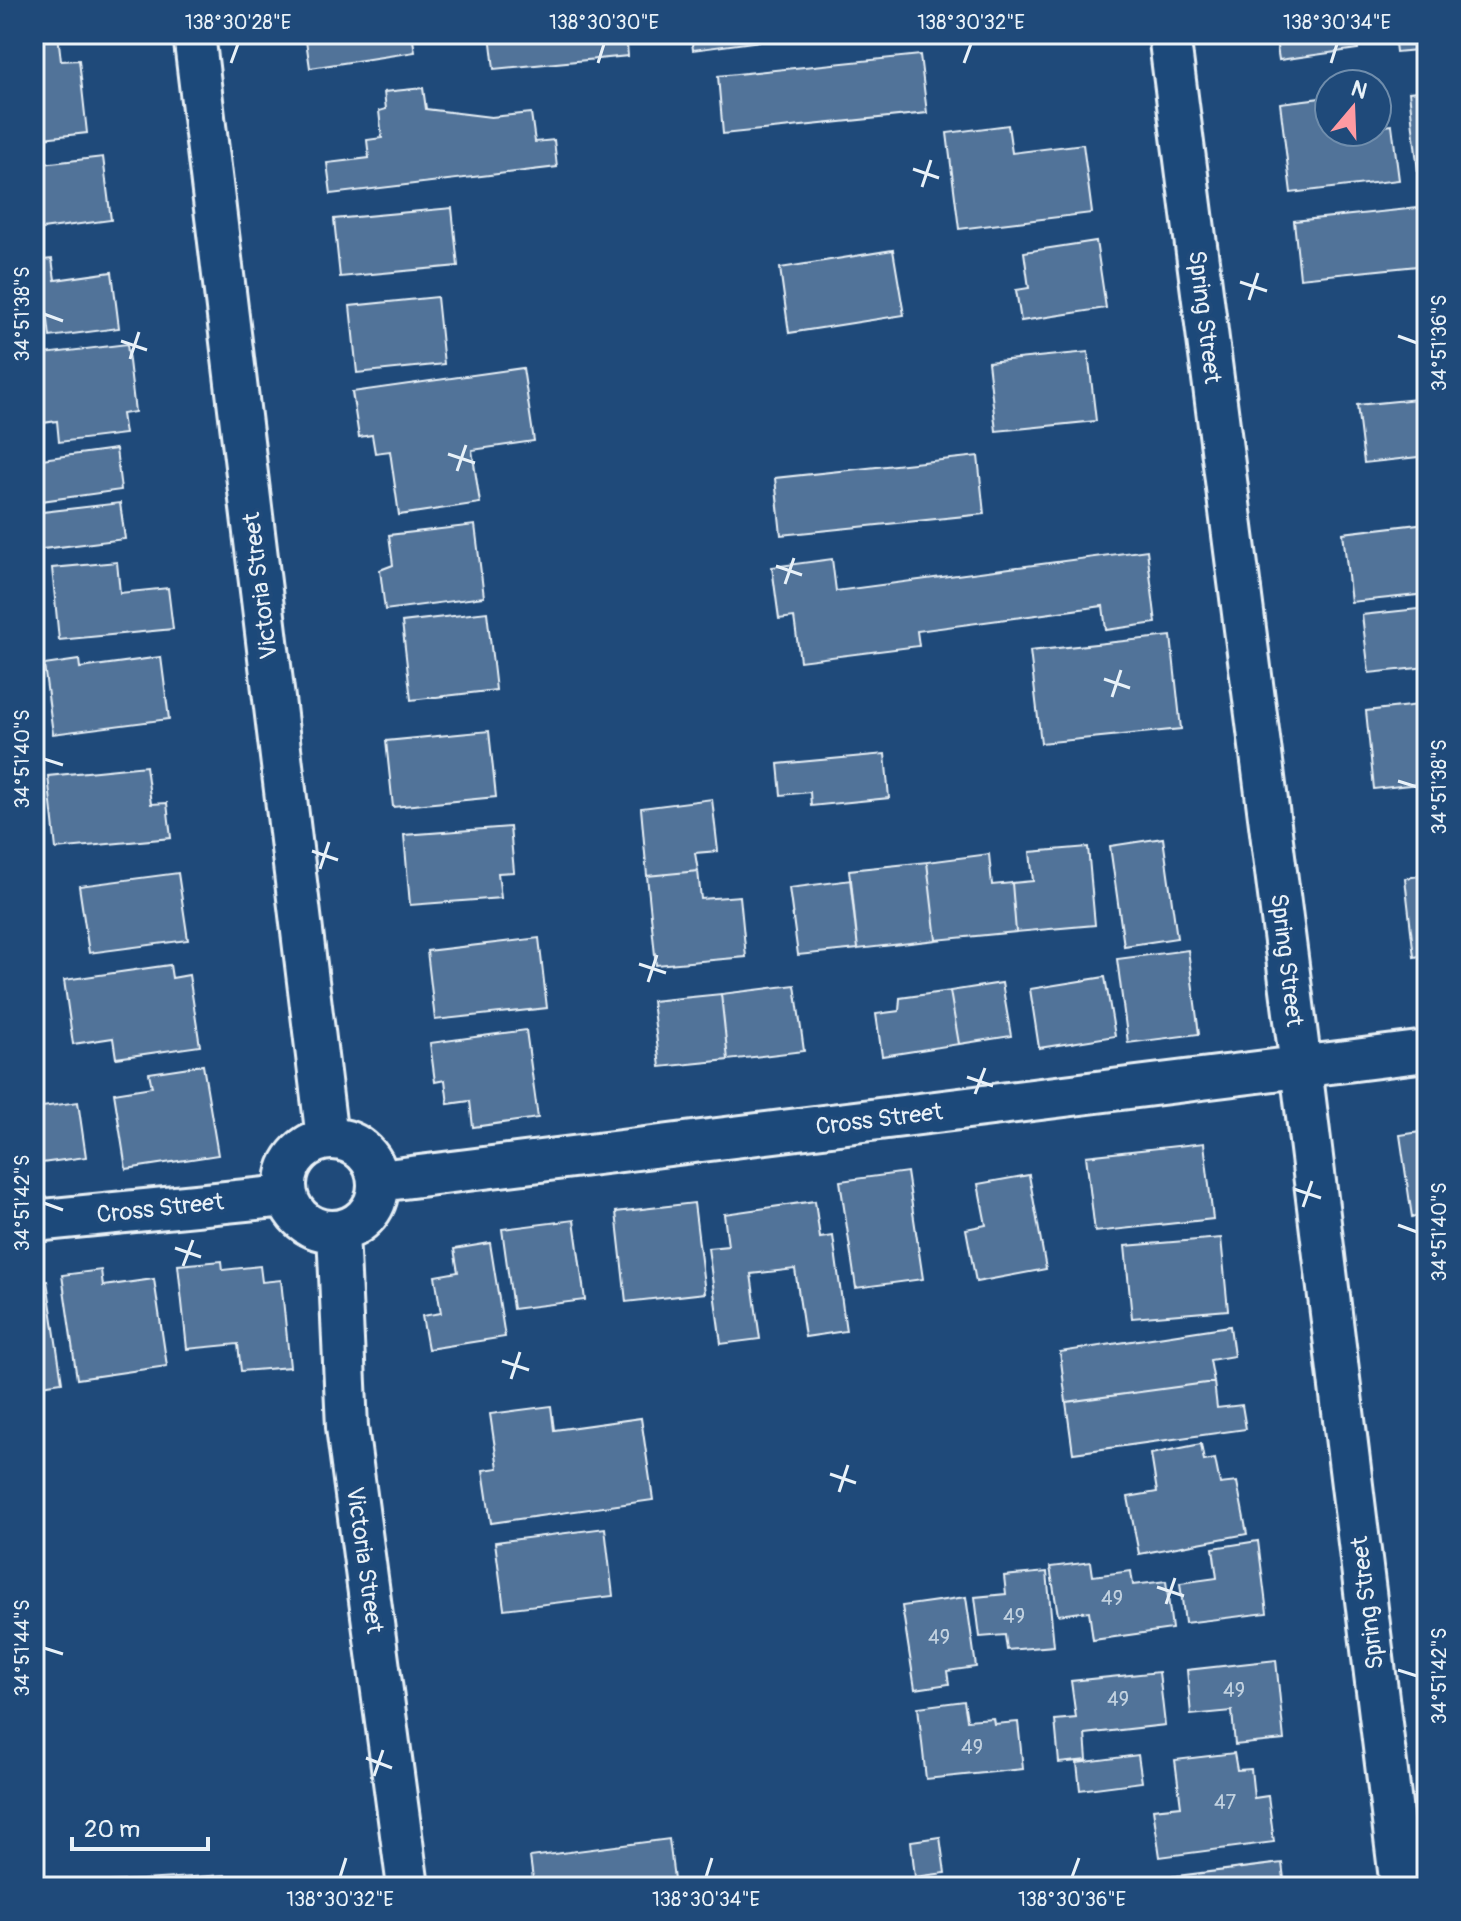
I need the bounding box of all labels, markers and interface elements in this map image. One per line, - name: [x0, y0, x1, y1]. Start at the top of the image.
- text: 138°30'28"E: [185, 10, 291, 35]
- text: 138°30'30"E: [549, 10, 659, 35]
- text: 138°30'32"E: [917, 10, 1025, 35]
- text: 138°30'34"E: [1283, 10, 1391, 35]
- north arrow: [1313, 68, 1393, 148]
- text: N: [1348, 74, 1371, 106]
- street label: Spring Street: [1182, 249, 1227, 386]
- text: 34°51'38"S: [10, 266, 35, 362]
- text: 34°51'36"S: [1427, 295, 1452, 391]
- street label: Victoria Street: [237, 511, 284, 661]
- text: 34°51'40"S: [10, 709, 35, 809]
- text: 34°51'38"S: [1427, 739, 1452, 835]
- street label: Spring Street: [1264, 892, 1309, 1029]
- street label: Cross Street: [814, 1097, 944, 1142]
- text: 34°51'42"S: [10, 1155, 35, 1251]
- text: 34°51'40"S: [1427, 1182, 1452, 1282]
- street label: Cross Street: [95, 1187, 225, 1230]
- street label: Victoria Street: [340, 1485, 389, 1636]
- street label: Spring Street: [1345, 1534, 1390, 1671]
- house number: 49: [1101, 1586, 1123, 1611]
- text: 34°51'44"S: [10, 1599, 35, 1697]
- house number: 49: [1003, 1604, 1025, 1629]
- house number: 49: [928, 1625, 950, 1650]
- text: 34°51'42"S: [1427, 1628, 1452, 1724]
- house number: 49: [1223, 1678, 1245, 1703]
- house number: 49: [1107, 1687, 1129, 1712]
- house number: 49: [961, 1735, 983, 1760]
- house number: 47: [1214, 1790, 1237, 1815]
- scale bar: [72, 1801, 208, 1851]
- text: 20 m: [84, 1815, 140, 1844]
- text: 138°30'32"E: [286, 1887, 394, 1912]
- text: 138°30'34"E: [652, 1887, 760, 1912]
- text: 138°30'36"E: [1018, 1887, 1126, 1912]

